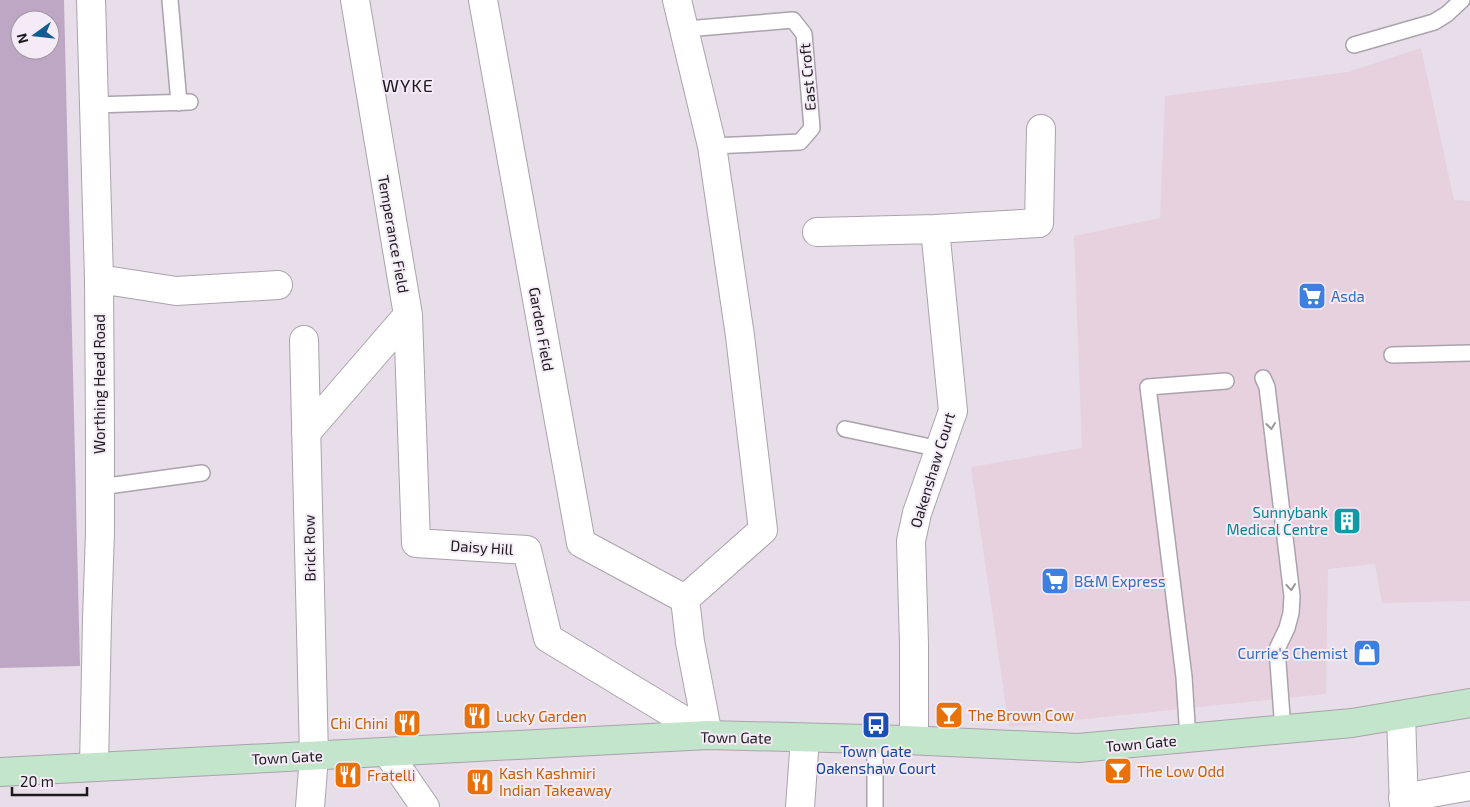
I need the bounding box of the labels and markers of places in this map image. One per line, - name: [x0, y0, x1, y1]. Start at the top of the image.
- supermarket icon: Asda: [1297, 281, 1327, 311]
- place label: Asda: [1331, 287, 1365, 305]
- place label: Sunnybank Medical Centre: [1227, 503, 1328, 538]
- building icon: Sunnybank Medical Centre: [1332, 506, 1362, 536]
- supermarket icon: B&M Express: [1040, 566, 1070, 596]
- place label: B&M Express: [1074, 572, 1166, 590]
- shop icon: Currie's Chemist: [1352, 638, 1382, 668]
- place label: Currie's Chemist: [1238, 644, 1348, 662]
- bar icon: The Brown Cow: [934, 700, 964, 730]
- restaurant icon: Lucky Garden: [462, 701, 492, 731]
- place label: The Brown Cow: [968, 706, 1074, 724]
- place label: Lucky Garden: [496, 707, 587, 725]
- restaurant icon: Chi Chini: [392, 708, 422, 738]
- bus stop icon: Town Gate Oakenshaw Court: [861, 710, 891, 740]
- place label: Chi Chini: [330, 714, 388, 732]
- place label: Town Gate Oakenshaw Court: [816, 742, 936, 777]
- bar icon: The Low Odd: [1103, 756, 1133, 786]
- restaurant icon: Fratelli: [333, 760, 363, 790]
- place label: The Low Odd: [1137, 762, 1225, 780]
- place label: Kash Kashmiri Indian Takeaway: [499, 764, 612, 799]
- place label: Fratelli: [367, 766, 415, 784]
- restaurant icon: Kash Kashmiri Indian Takeaway: [465, 767, 495, 797]

